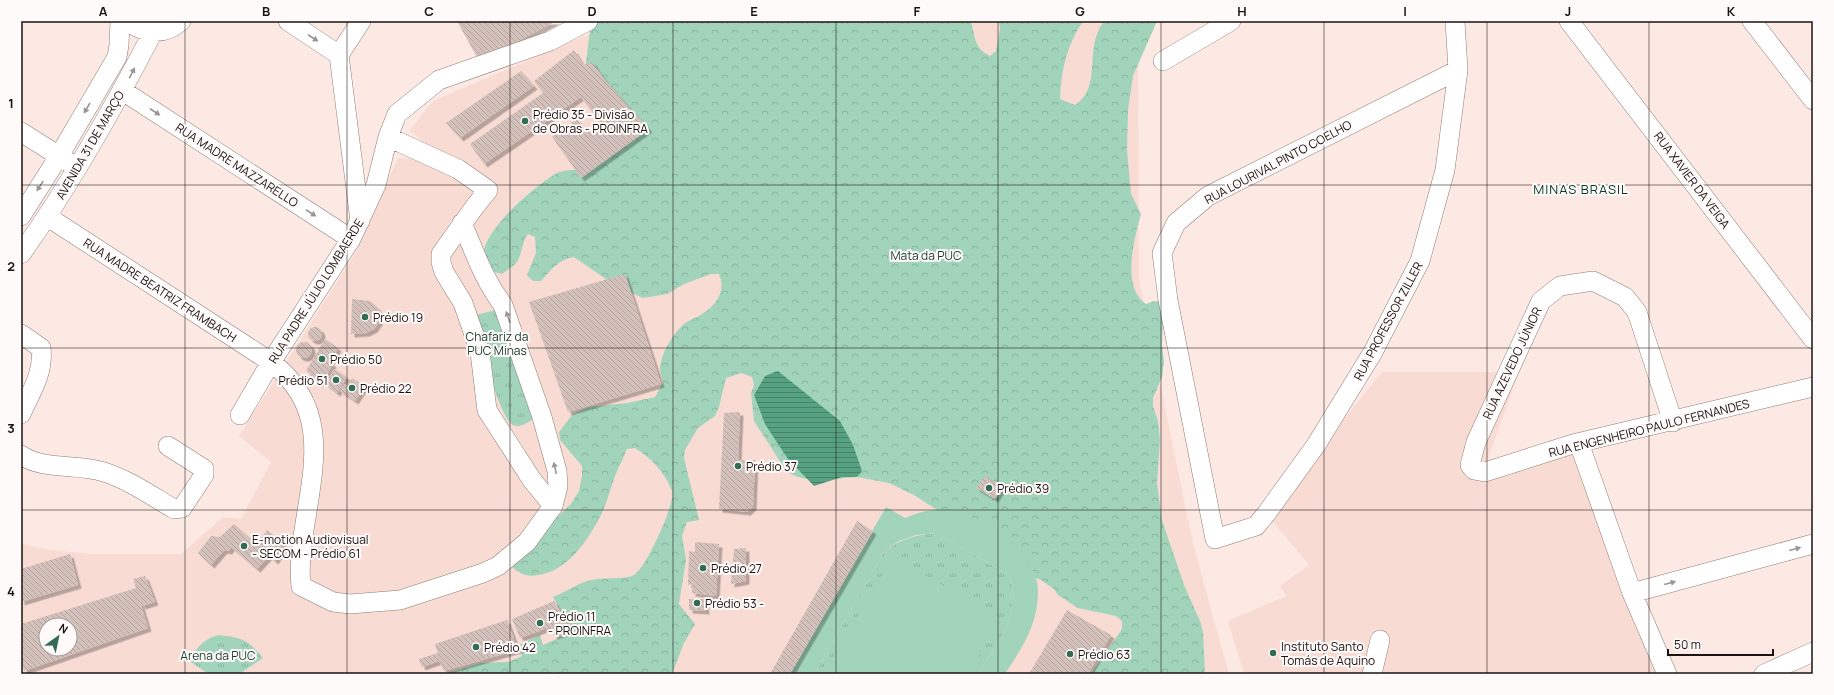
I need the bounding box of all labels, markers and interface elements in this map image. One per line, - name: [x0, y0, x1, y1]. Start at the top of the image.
- text: A: [99, 2, 108, 20]
- text: B: [262, 2, 270, 20]
- text: C: [424, 2, 434, 20]
- text: D: [587, 2, 597, 20]
- text: E: [750, 2, 758, 20]
- text: F: [914, 2, 921, 20]
- text: G: [1075, 2, 1085, 20]
- text: H: [1237, 2, 1247, 20]
- text: I: [1403, 2, 1407, 20]
- text: J: [1565, 2, 1571, 20]
- text: K: [1727, 2, 1736, 20]
- one-way arrow: [308, 34, 318, 42]
- one-way arrow: [129, 67, 135, 79]
- street label: AVENIDA 31 DE MARÇO: [52, 87, 128, 203]
- text: 1: [8, 94, 14, 112]
- one-way arrow: [84, 102, 91, 114]
- place label: Prédio 35 - Divisão de Obras - PROINFRA: [533, 106, 648, 137]
- one-way arrow: [150, 108, 160, 116]
- marker: Prédio 35 - Divisão de Obras - PROINFRA: [520, 116, 530, 126]
- street label: RUA LOURIVAL PINTO COELHO: [1201, 116, 1355, 208]
- street label: RUA MADRE MAZZARELLO: [172, 119, 302, 211]
- street label: RUA XAVIER DA VEIGA: [1650, 128, 1734, 232]
- district label: MINAS BRASIL: [1533, 180, 1629, 198]
- one-way arrow: [36, 181, 44, 191]
- one-way arrow: [305, 210, 317, 217]
- street label: RUA PADRE JÚLIO LOMBAERDE: [264, 215, 368, 367]
- street label: RUA MADRE BEATRIZ FRAMBACH: [80, 234, 240, 346]
- park label: Mata da PUC: [890, 247, 962, 264]
- text: 2: [7, 257, 15, 275]
- street label: RUA PROFESSOR ZILLER: [1349, 258, 1427, 383]
- street label: RUA AZEVEDO JÚNIOR: [1479, 304, 1546, 422]
- place label: Prédio 19: [373, 309, 423, 326]
- one-way arrow: [504, 311, 510, 323]
- marker: Prédio 19: [360, 312, 370, 322]
- park label: Chafariz da PUC Minas: [466, 328, 528, 359]
- place label: Prédio 50: [330, 351, 382, 368]
- marker: Prédio 50: [317, 354, 327, 364]
- place label: Prédio 51: [278, 372, 328, 389]
- marker: Prédio 51: [331, 375, 341, 385]
- place label: Prédio 22: [360, 380, 412, 397]
- marker: Prédio 22: [347, 383, 357, 393]
- street label: RUA ENGENHEIRO PAULO FERNANDES: [1547, 395, 1751, 461]
- text: 3: [7, 419, 15, 437]
- place label: Prédio 37: [746, 458, 797, 475]
- one-way arrow: [552, 461, 558, 474]
- marker: Prédio 37: [733, 461, 743, 471]
- place label: Prédio 39: [997, 480, 1049, 497]
- marker: Prédio 39: [984, 483, 994, 493]
- place label: E-motion Audiovisual - SECOM - Prédio 61: [252, 531, 369, 562]
- marker: E-motion Audiovisual - SECOM - Prédio 61: [239, 541, 249, 551]
- one-way arrow: [1789, 545, 1802, 551]
- place label: Prédio 27: [711, 560, 762, 577]
- marker: Prédio 27: [698, 563, 708, 573]
- one-way arrow: [1664, 580, 1676, 586]
- text: 4: [7, 582, 15, 600]
- place label: Prédio 53 -: [705, 595, 764, 612]
- marker: Prédio 53 -: [692, 598, 702, 608]
- place label: Prédio 11 - PROINFRA: [548, 608, 612, 639]
- north arrow: [38, 617, 78, 657]
- marker: Prédio 11 - PROINFRA: [535, 618, 545, 628]
- text: N: [56, 620, 71, 637]
- scale bar: [1668, 631, 1773, 657]
- text: 50 m: [1674, 636, 1701, 653]
- place label: Instituto Santo Tomás de Aquino: [1281, 638, 1375, 669]
- place label: Prédio 42: [484, 639, 536, 656]
- marker: Prédio 42: [471, 642, 481, 652]
- place label: Prédio 63: [1078, 646, 1130, 663]
- park label: Arena da PUC: [180, 647, 256, 664]
- marker: Instituto Santo Tomás de Aquino: [1268, 648, 1278, 658]
- marker: Prédio 63: [1065, 649, 1075, 659]

